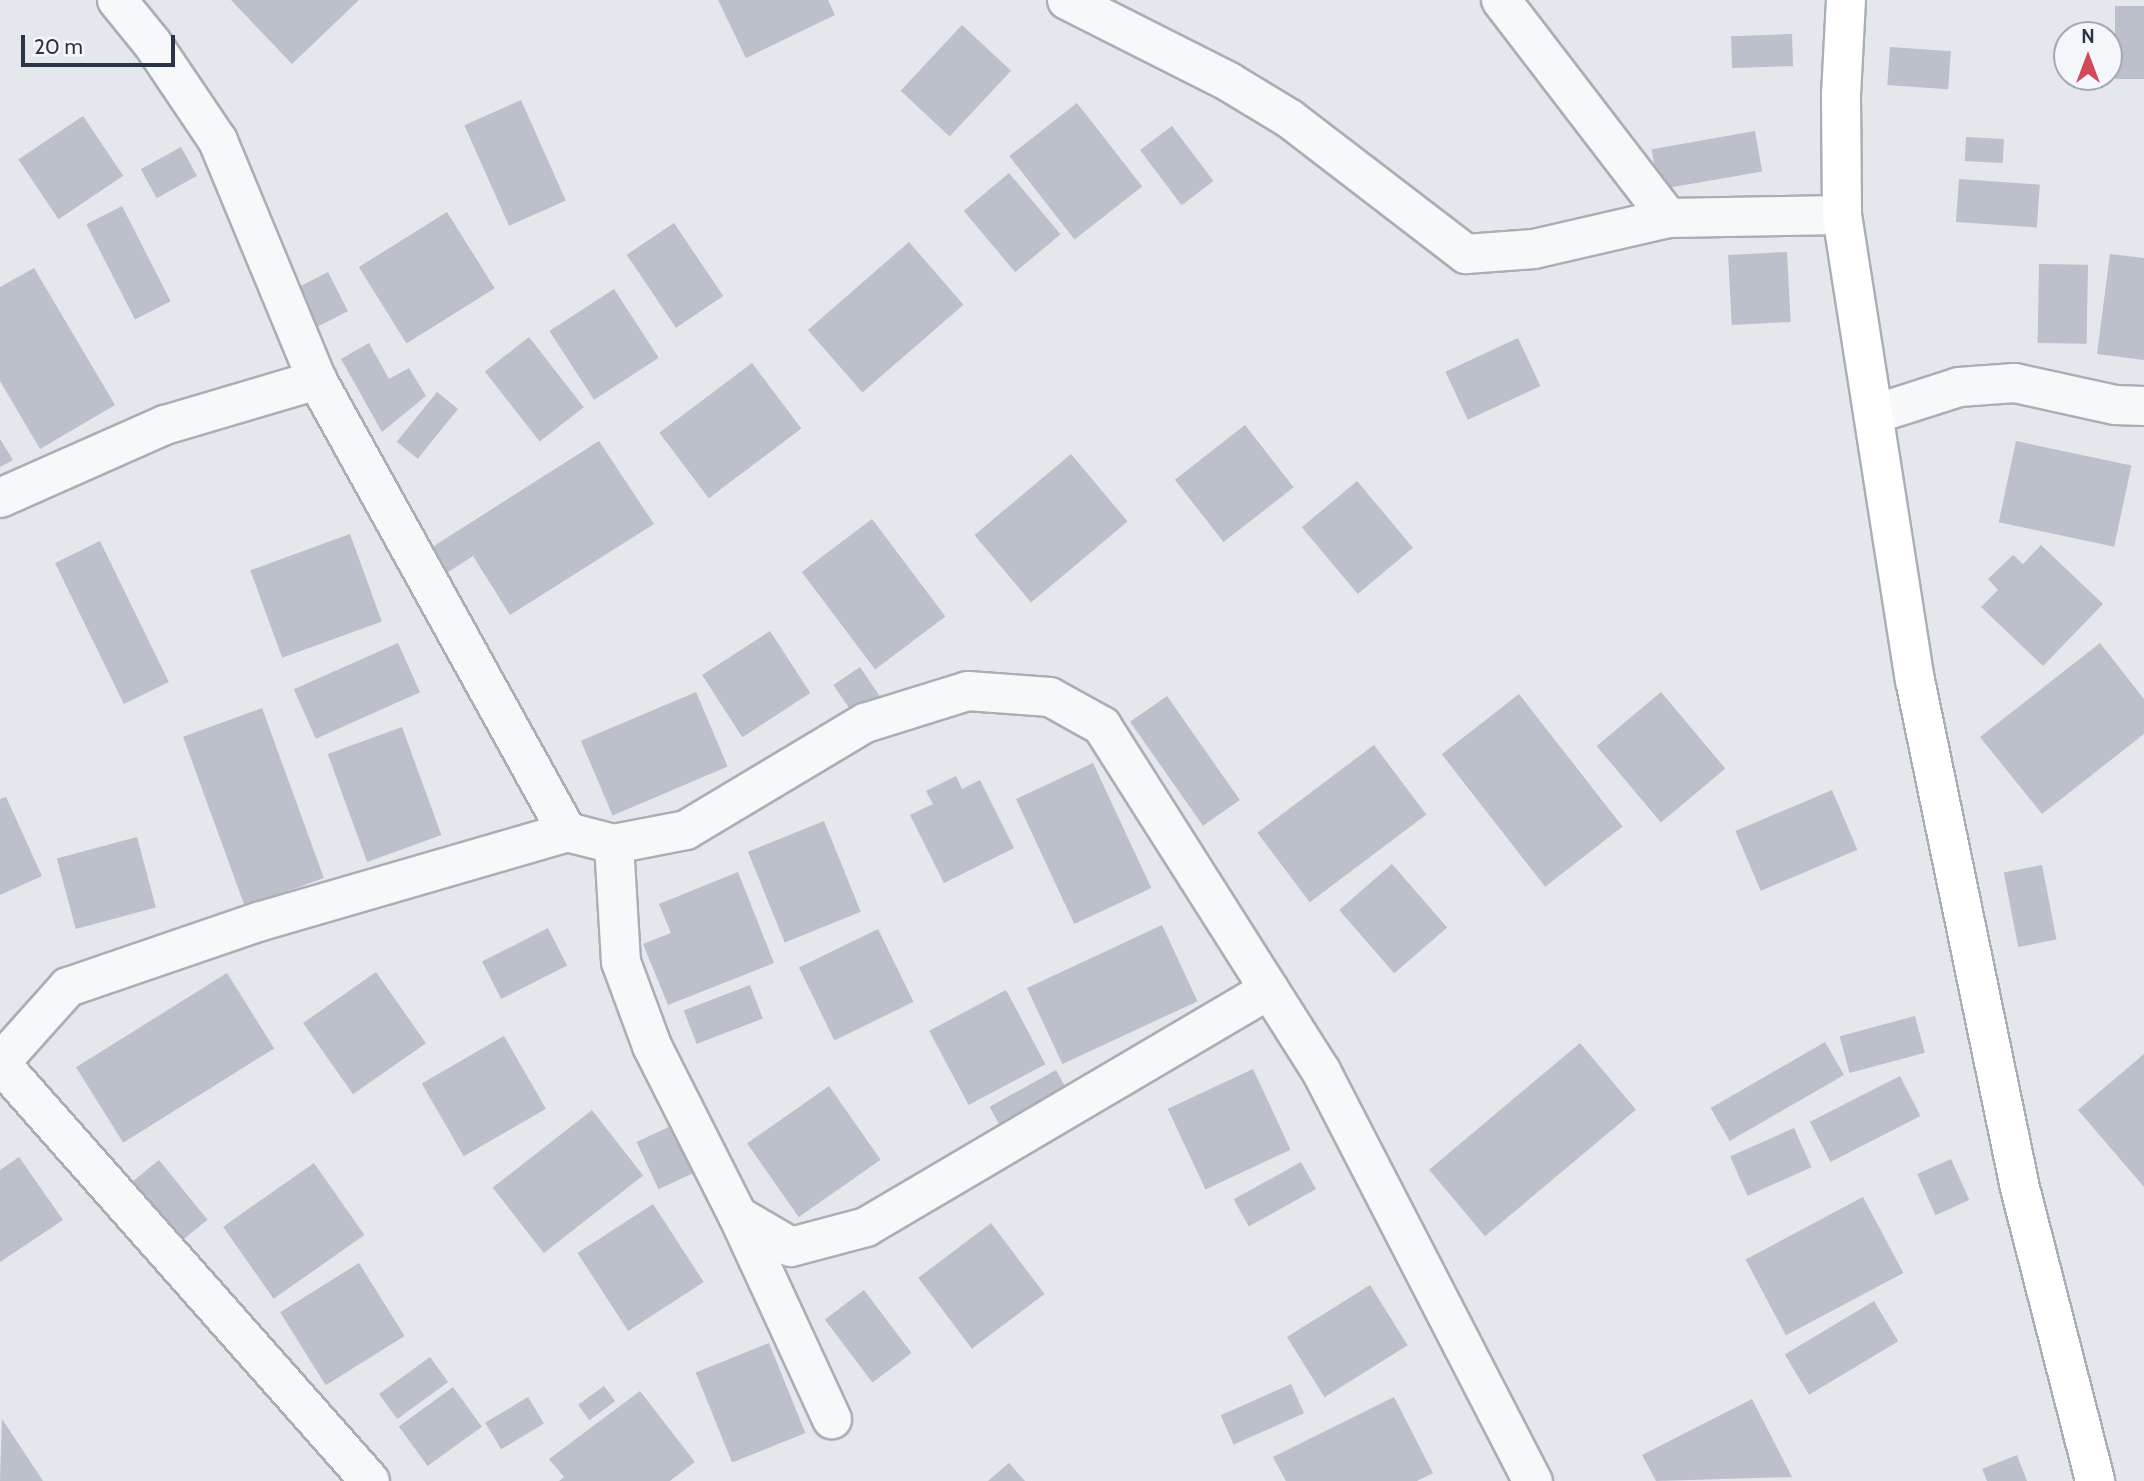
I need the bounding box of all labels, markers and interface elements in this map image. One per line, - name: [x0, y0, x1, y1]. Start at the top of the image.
- scale bar: [24, 21, 178, 65]
- north arrow: [2053, 21, 2123, 91]
- text: N: [2081, 25, 2095, 48]
- text: 20 m: [34, 34, 83, 59]

